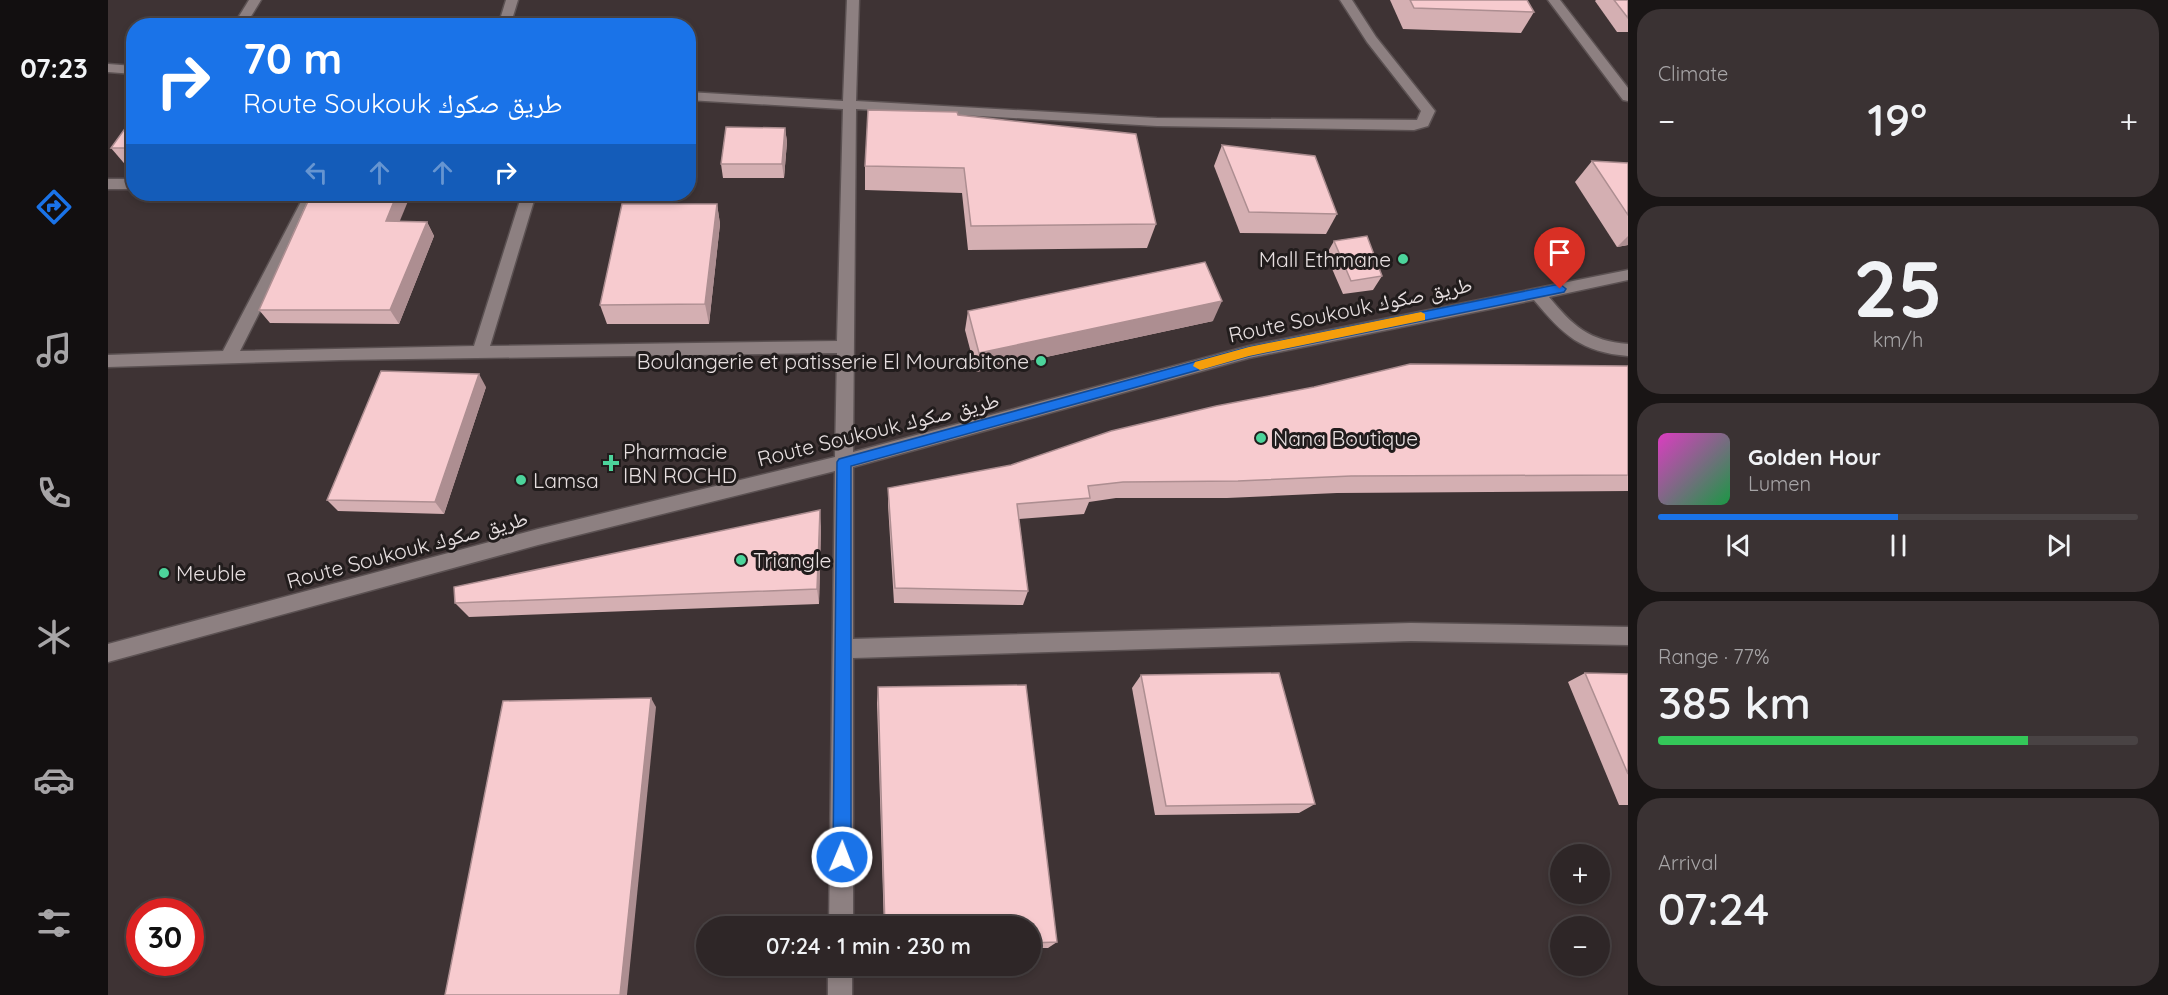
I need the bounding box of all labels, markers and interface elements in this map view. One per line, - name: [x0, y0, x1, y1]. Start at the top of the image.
- text: 70 m: [243, 32, 342, 85]
- icon: right: [144, 42, 222, 120]
- text: 07:23: [20, 51, 88, 85]
- text: Climate: [1658, 61, 1728, 86]
- text: Route Soukouk طريق صكوك: [243, 86, 562, 120]
- text: 19°: [1868, 91, 1927, 147]
- text: −: [1658, 100, 1675, 141]
- text: +: [2119, 100, 2138, 141]
- icon: left: [300, 156, 333, 189]
- icon: ahead: [363, 156, 396, 189]
- icon: ahead: [426, 156, 459, 189]
- icon: right: [489, 156, 522, 189]
- icon: directions: [33, 186, 75, 228]
- pin: [1534, 227, 1585, 289]
- icon: arrive: [1543, 236, 1576, 269]
- text: 25: [1853, 239, 1943, 337]
- place label: Mall Ethmane: [1259, 246, 1391, 272]
- marker: Mall Ethmane: [1396, 252, 1410, 266]
- street label: Route Soukouk طريق صكوك: [1226, 270, 1474, 349]
- text: km/h: [1873, 327, 1923, 352]
- icon: music: [33, 329, 75, 371]
- place label: Boulangerie et patisserie El Mourabitone: [637, 348, 1029, 374]
- marker: Boulangerie et patisserie El Mourabitone: [1034, 354, 1048, 368]
- street label: Route Soukouk طريق صكوك: [754, 386, 1002, 473]
- place label: Nana Boutique: [1273, 425, 1418, 451]
- marker: Nana Boutique: [1254, 431, 1268, 445]
- place label: Pharmacie IBN ROCHD: [623, 438, 737, 488]
- text: Golden Hour: [1748, 443, 1881, 471]
- marker: Pharmacie IBN ROCHD: [604, 456, 618, 470]
- place label: Lamsa: [533, 467, 599, 493]
- text: Lumen: [1748, 471, 1811, 496]
- icon: phone: [33, 472, 75, 514]
- marker: Lamsa: [514, 473, 528, 487]
- street label: Route Soukouk طريق صكوك: [284, 504, 531, 595]
- icon: previous: [1722, 529, 1755, 562]
- icon: pause: [1882, 529, 1915, 562]
- icon: next: [2042, 529, 2075, 562]
- place label: Triangle: [753, 547, 831, 573]
- marker: Triangle: [734, 553, 748, 567]
- place label: Meuble: [176, 560, 246, 586]
- marker: Meuble: [157, 566, 171, 580]
- icon: climate: [33, 616, 75, 658]
- text: Range · 77%: [1658, 644, 1769, 669]
- text: 385 km: [1658, 674, 1811, 730]
- icon: car: [33, 759, 75, 801]
- position arrow: [810, 825, 874, 889]
- map controls: [1550, 844, 1610, 976]
- button: +: [1550, 844, 1610, 904]
- text: Arrival: [1658, 850, 1718, 875]
- text: 07:24: [1658, 880, 1769, 936]
- speed limit sign: 30: [126, 898, 204, 976]
- icon: filters: [33, 902, 75, 944]
- button: −: [1550, 916, 1610, 976]
- text: 07:24 · 1 min · 230 m: [766, 932, 971, 960]

